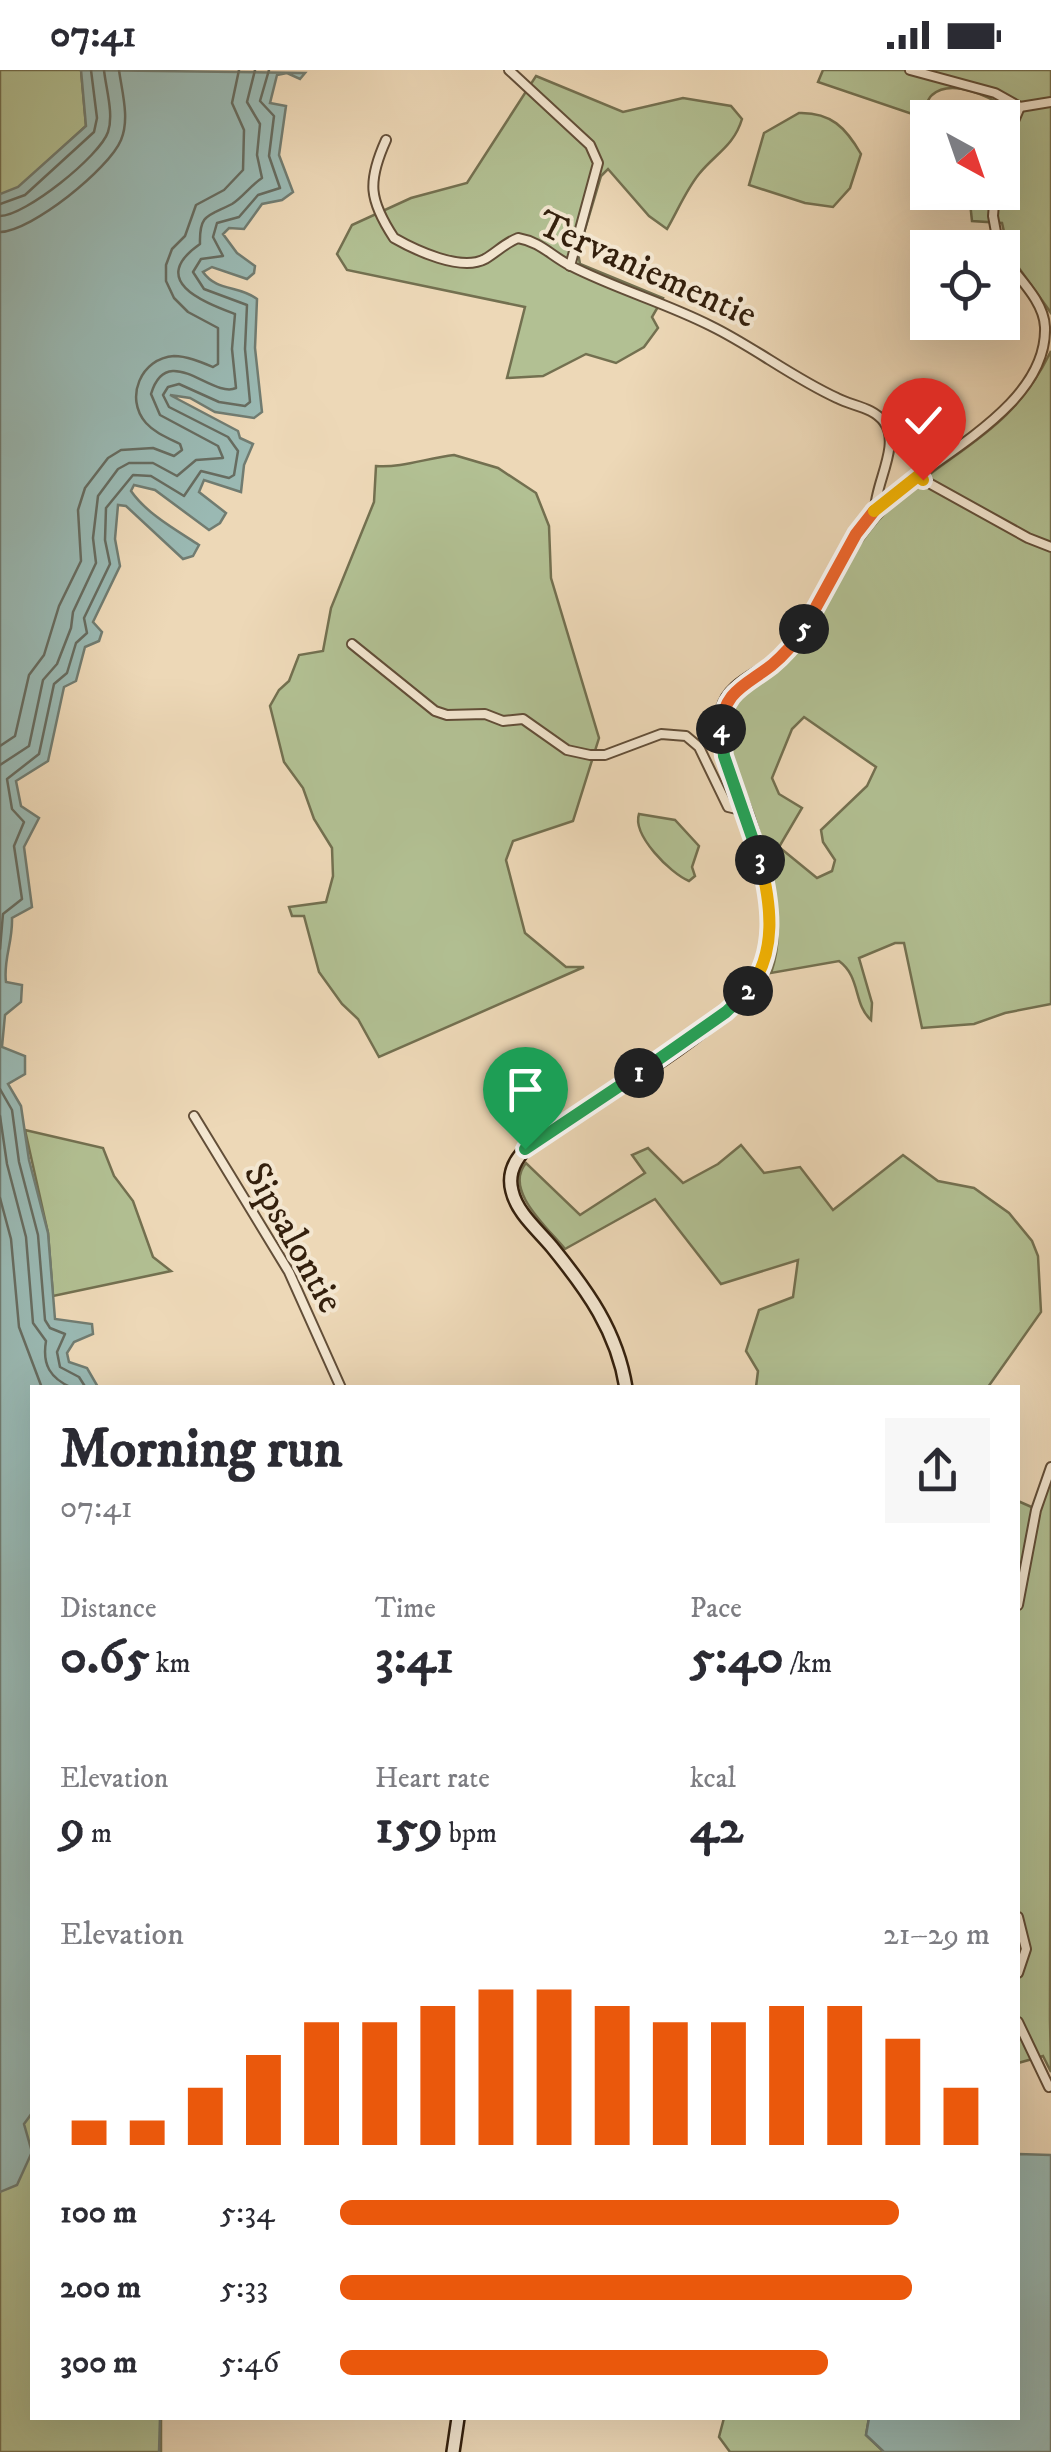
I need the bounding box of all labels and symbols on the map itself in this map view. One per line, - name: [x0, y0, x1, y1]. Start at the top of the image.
- north arrow: [910, 100, 1020, 210]
- street label: Tervaniementie: [530, 200, 764, 340]
- pin: [881, 378, 966, 481]
- pin: 5: [779, 604, 829, 654]
- pin: 4: [696, 704, 746, 754]
- pin: 3: [735, 835, 785, 885]
- pin: 2: [723, 966, 773, 1016]
- pin: [483, 1047, 568, 1150]
- pin: 1: [614, 1048, 664, 1098]
- street label: Sipsalontie: [232, 1154, 354, 1322]

